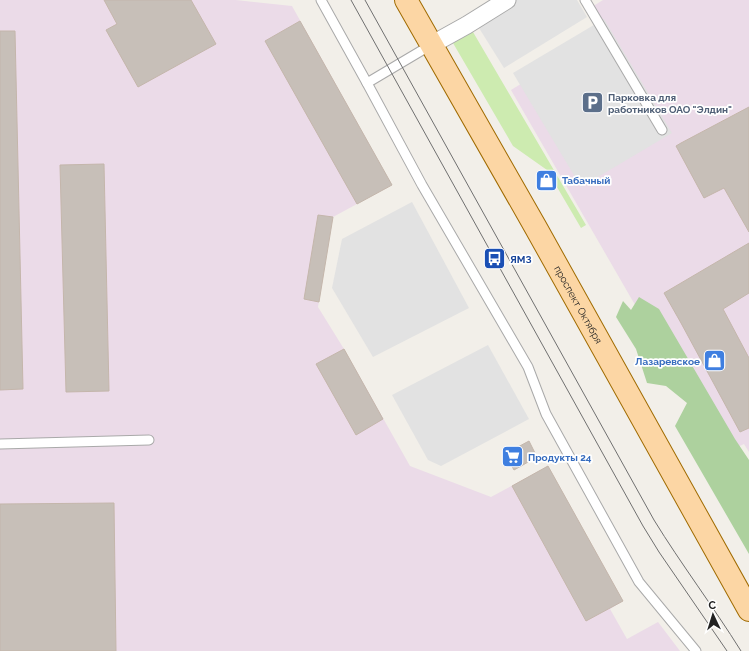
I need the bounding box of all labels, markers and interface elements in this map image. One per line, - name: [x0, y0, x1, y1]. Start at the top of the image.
- parking icon: Парковка для работников ОАО "Элдин": [579, 90, 605, 116]
- place label: Парковка для работников ОАО "Элдин": [608, 92, 732, 115]
- shop icon: Табачный: [533, 167, 559, 193]
- place label: Табачный: [562, 175, 610, 186]
- bus stop icon: ЯМЗ: [482, 246, 508, 272]
- place label: ЯМЗ: [510, 254, 531, 265]
- street label: проспект Октября: [553, 264, 605, 345]
- shop icon: Лазаревское: [702, 348, 728, 374]
- place label: Лазаревское: [635, 356, 700, 367]
- supermarket icon: Продукты 24: [500, 444, 526, 470]
- place label: Продукты 24: [528, 452, 592, 463]
- north arrow: [693, 595, 733, 635]
- text: С: [708, 599, 717, 612]

